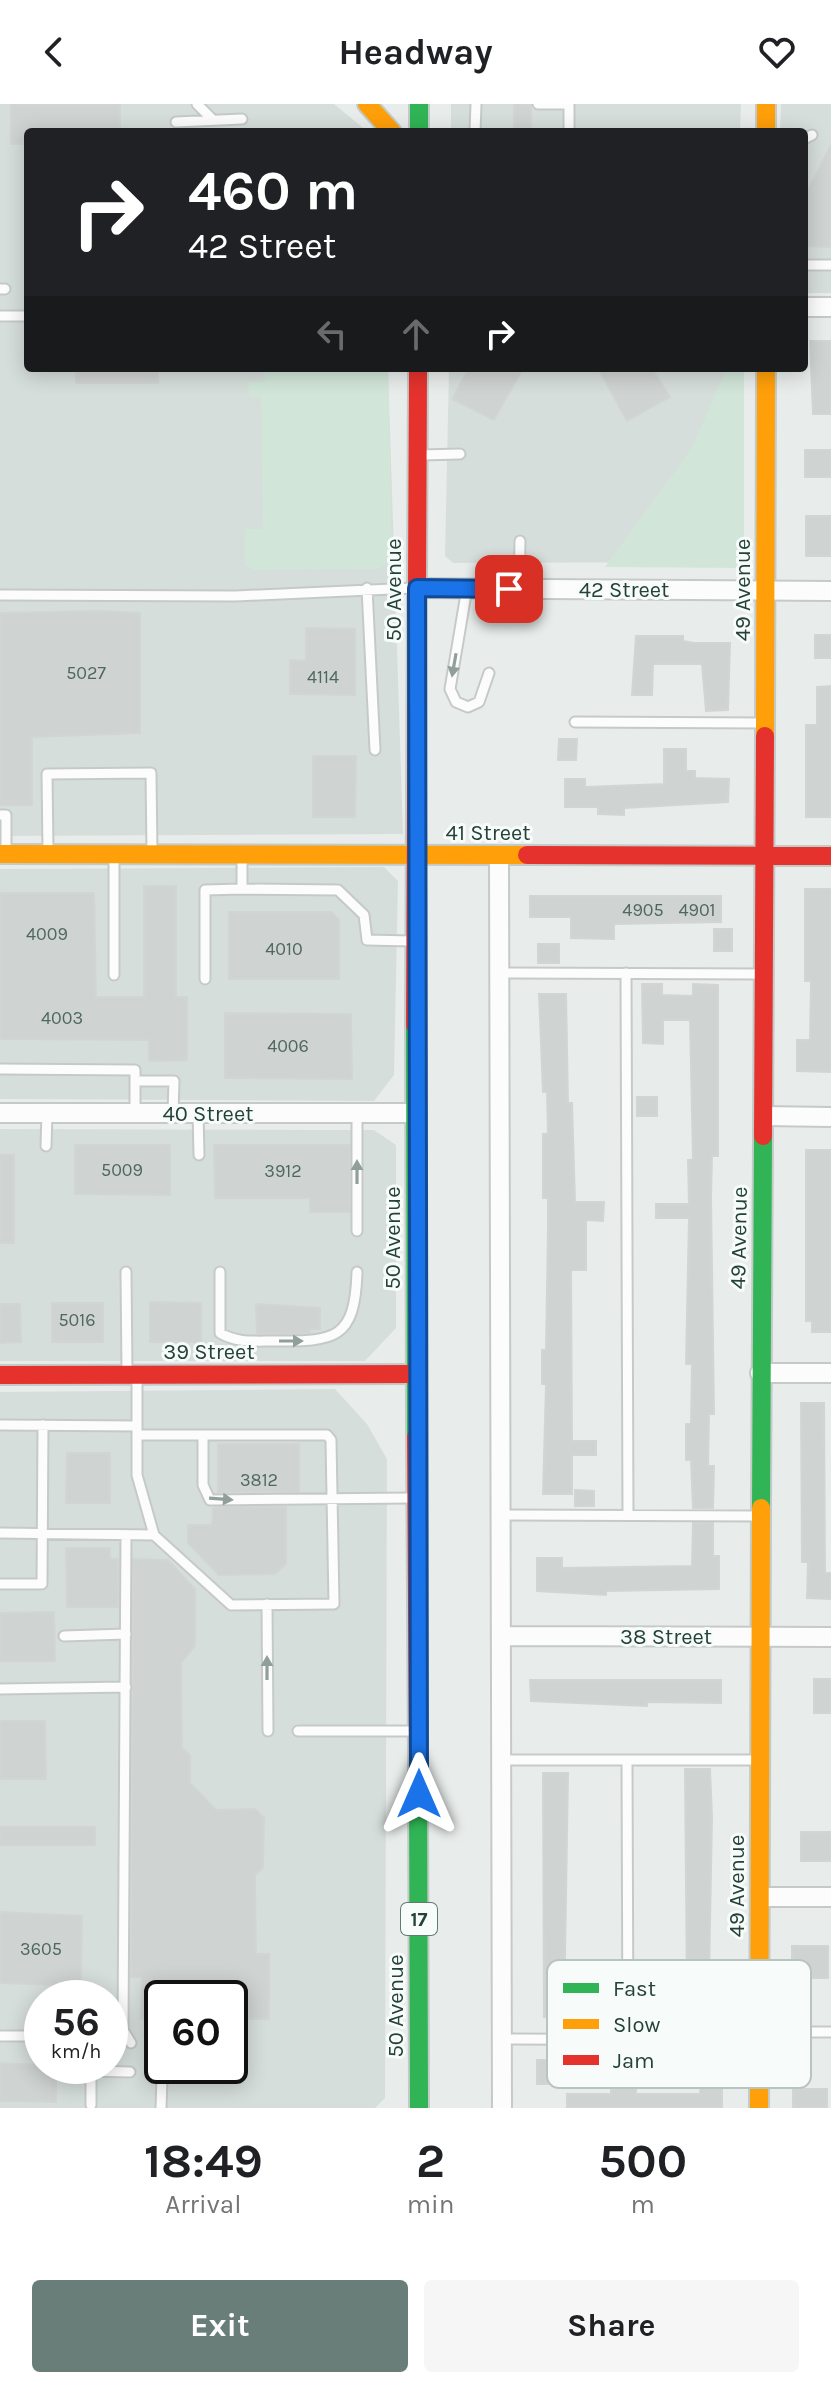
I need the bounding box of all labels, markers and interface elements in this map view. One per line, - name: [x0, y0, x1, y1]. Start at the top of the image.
- icon: back: [32, 30, 76, 74]
- icon: heart: [755, 30, 799, 74]
- text: Headway: [338, 31, 493, 73]
- text: 460 m: [188, 158, 358, 223]
- icon: right: [56, 160, 160, 264]
- text: 42 Street: [188, 225, 336, 267]
- icon: left: [310, 312, 354, 356]
- icon: ahead: [394, 312, 438, 356]
- icon: right: [478, 312, 522, 356]
- street label: 50 Avenue: [381, 538, 407, 642]
- street label: 49 Avenue: [730, 539, 756, 641]
- pin: [475, 555, 543, 623]
- icon: arrive: [487, 567, 531, 611]
- street label: 42 Street: [579, 577, 669, 603]
- one-way arrow: [447, 653, 460, 678]
- house number: 5027: [66, 662, 106, 684]
- house number: 4114: [307, 666, 339, 688]
- street label: 41 Street: [445, 820, 531, 846]
- house number: 4905: [622, 899, 664, 921]
- house number: 4901: [678, 899, 716, 921]
- house number: 4009: [26, 923, 68, 945]
- house number: 4010: [265, 938, 303, 960]
- house number: 4003: [41, 1007, 83, 1029]
- house number: 4006: [267, 1035, 309, 1057]
- street label: 40 Street: [163, 1101, 253, 1127]
- house number: 5009: [101, 1159, 143, 1181]
- one-way arrow: [351, 1159, 363, 1184]
- house number: 3912: [264, 1160, 302, 1182]
- street label: 50 Avenue: [380, 1186, 406, 1290]
- street label: 49 Avenue: [725, 1186, 753, 1290]
- house number: 5016: [58, 1309, 96, 1331]
- one-way arrow: [279, 1335, 304, 1347]
- street label: 39 Street: [163, 1339, 255, 1365]
- house number: 3812: [240, 1469, 278, 1491]
- one-way arrow: [209, 1493, 234, 1506]
- street label: 38 Street: [620, 1624, 712, 1650]
- one-way arrow: [261, 1655, 274, 1680]
- position arrow: [377, 1752, 461, 1836]
- street label: 49 Avenue: [724, 1835, 750, 1937]
- road number: 17: [401, 1903, 437, 1935]
- house number: 3605: [20, 1938, 62, 1960]
- street label: 50 Avenue: [383, 1954, 409, 2058]
- legend: [547, 1960, 811, 2088]
- text: Fast: [613, 1976, 656, 2002]
- speed limit sign: 60: [144, 1980, 248, 2084]
- text: 56: [52, 1998, 100, 2045]
- text: Slow: [613, 2012, 660, 2038]
- text: km/h: [51, 2040, 101, 2063]
- text: Jam: [613, 2048, 655, 2074]
- text: 18:49: [144, 2133, 263, 2189]
- text: 2: [416, 2133, 445, 2189]
- text: 500: [598, 2133, 687, 2189]
- text: Arrival: [165, 2189, 241, 2220]
- text: min: [407, 2189, 455, 2220]
- text: m: [631, 2189, 655, 2220]
- button: Exit: [32, 2280, 408, 2372]
- button: Share: [424, 2280, 799, 2372]

